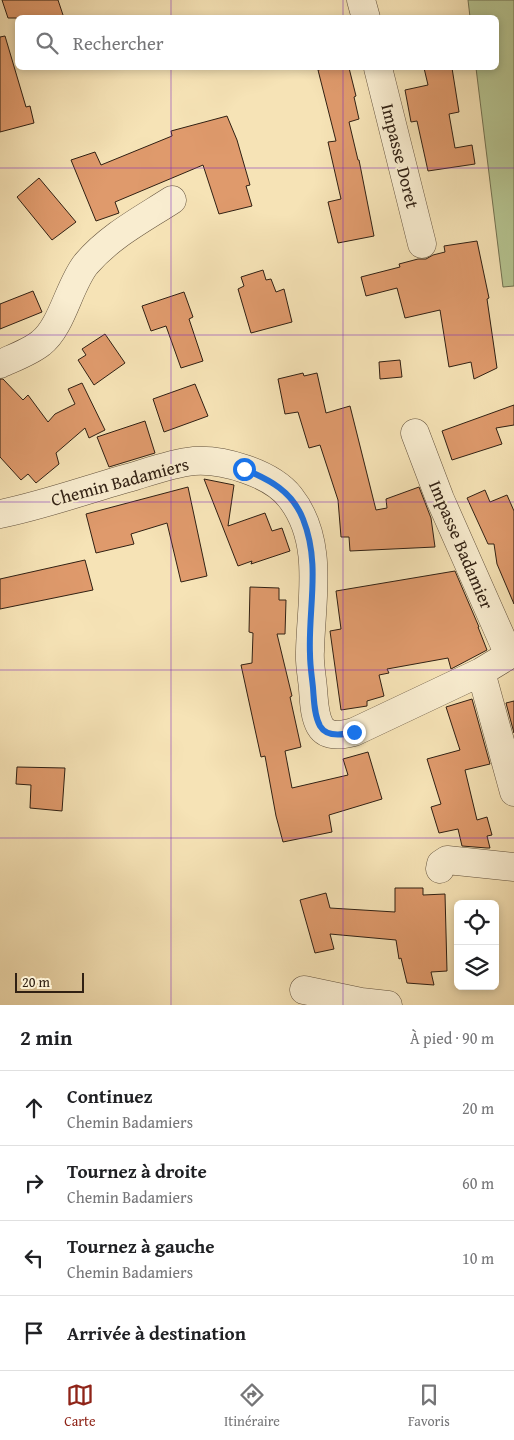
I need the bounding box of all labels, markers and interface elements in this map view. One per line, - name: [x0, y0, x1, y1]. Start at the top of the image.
- search box: [15, 15, 499, 70]
- icon: search: [33, 29, 61, 57]
- text: Rechercher: [73, 29, 164, 57]
- street label: Impasse Doret: [374, 101, 427, 212]
- street label: Chemin Badamiers: [48, 450, 192, 513]
- route start: [233, 458, 256, 481]
- street label: Impasse Badamier: [422, 476, 501, 614]
- route end: [343, 721, 366, 744]
- map controls: [454, 900, 499, 990]
- button: locate: [454, 900, 499, 945]
- button: layers: [454, 945, 499, 990]
- scale bar: [15, 970, 84, 993]
- text: 20 m: [22, 972, 50, 992]
- text: 2 min: [20, 1022, 72, 1053]
- text: À pied · 90 m: [410, 1026, 494, 1050]
- text: Continuez: [67, 1082, 153, 1110]
- icon: ahead: [20, 1094, 48, 1122]
- text: 20 m: [462, 1096, 494, 1120]
- text: Chemin Badamiers: [67, 1110, 193, 1134]
- text: Tournez à droite: [67, 1157, 207, 1185]
- icon: right: [20, 1169, 48, 1197]
- text: 60 m: [462, 1171, 494, 1195]
- text: Chemin Badamiers: [67, 1185, 193, 1209]
- text: Tournez à gauche: [67, 1232, 215, 1260]
- icon: left: [20, 1244, 48, 1272]
- text: 10 m: [462, 1246, 494, 1270]
- text: Chemin Badamiers: [67, 1260, 193, 1284]
- icon: arrive: [20, 1319, 48, 1347]
- text: Arrivée à destination: [67, 1319, 246, 1347]
- tab: Carte: [64, 1381, 96, 1431]
- tab: Itinéraire: [224, 1381, 280, 1431]
- tab: Favoris: [408, 1381, 450, 1431]

